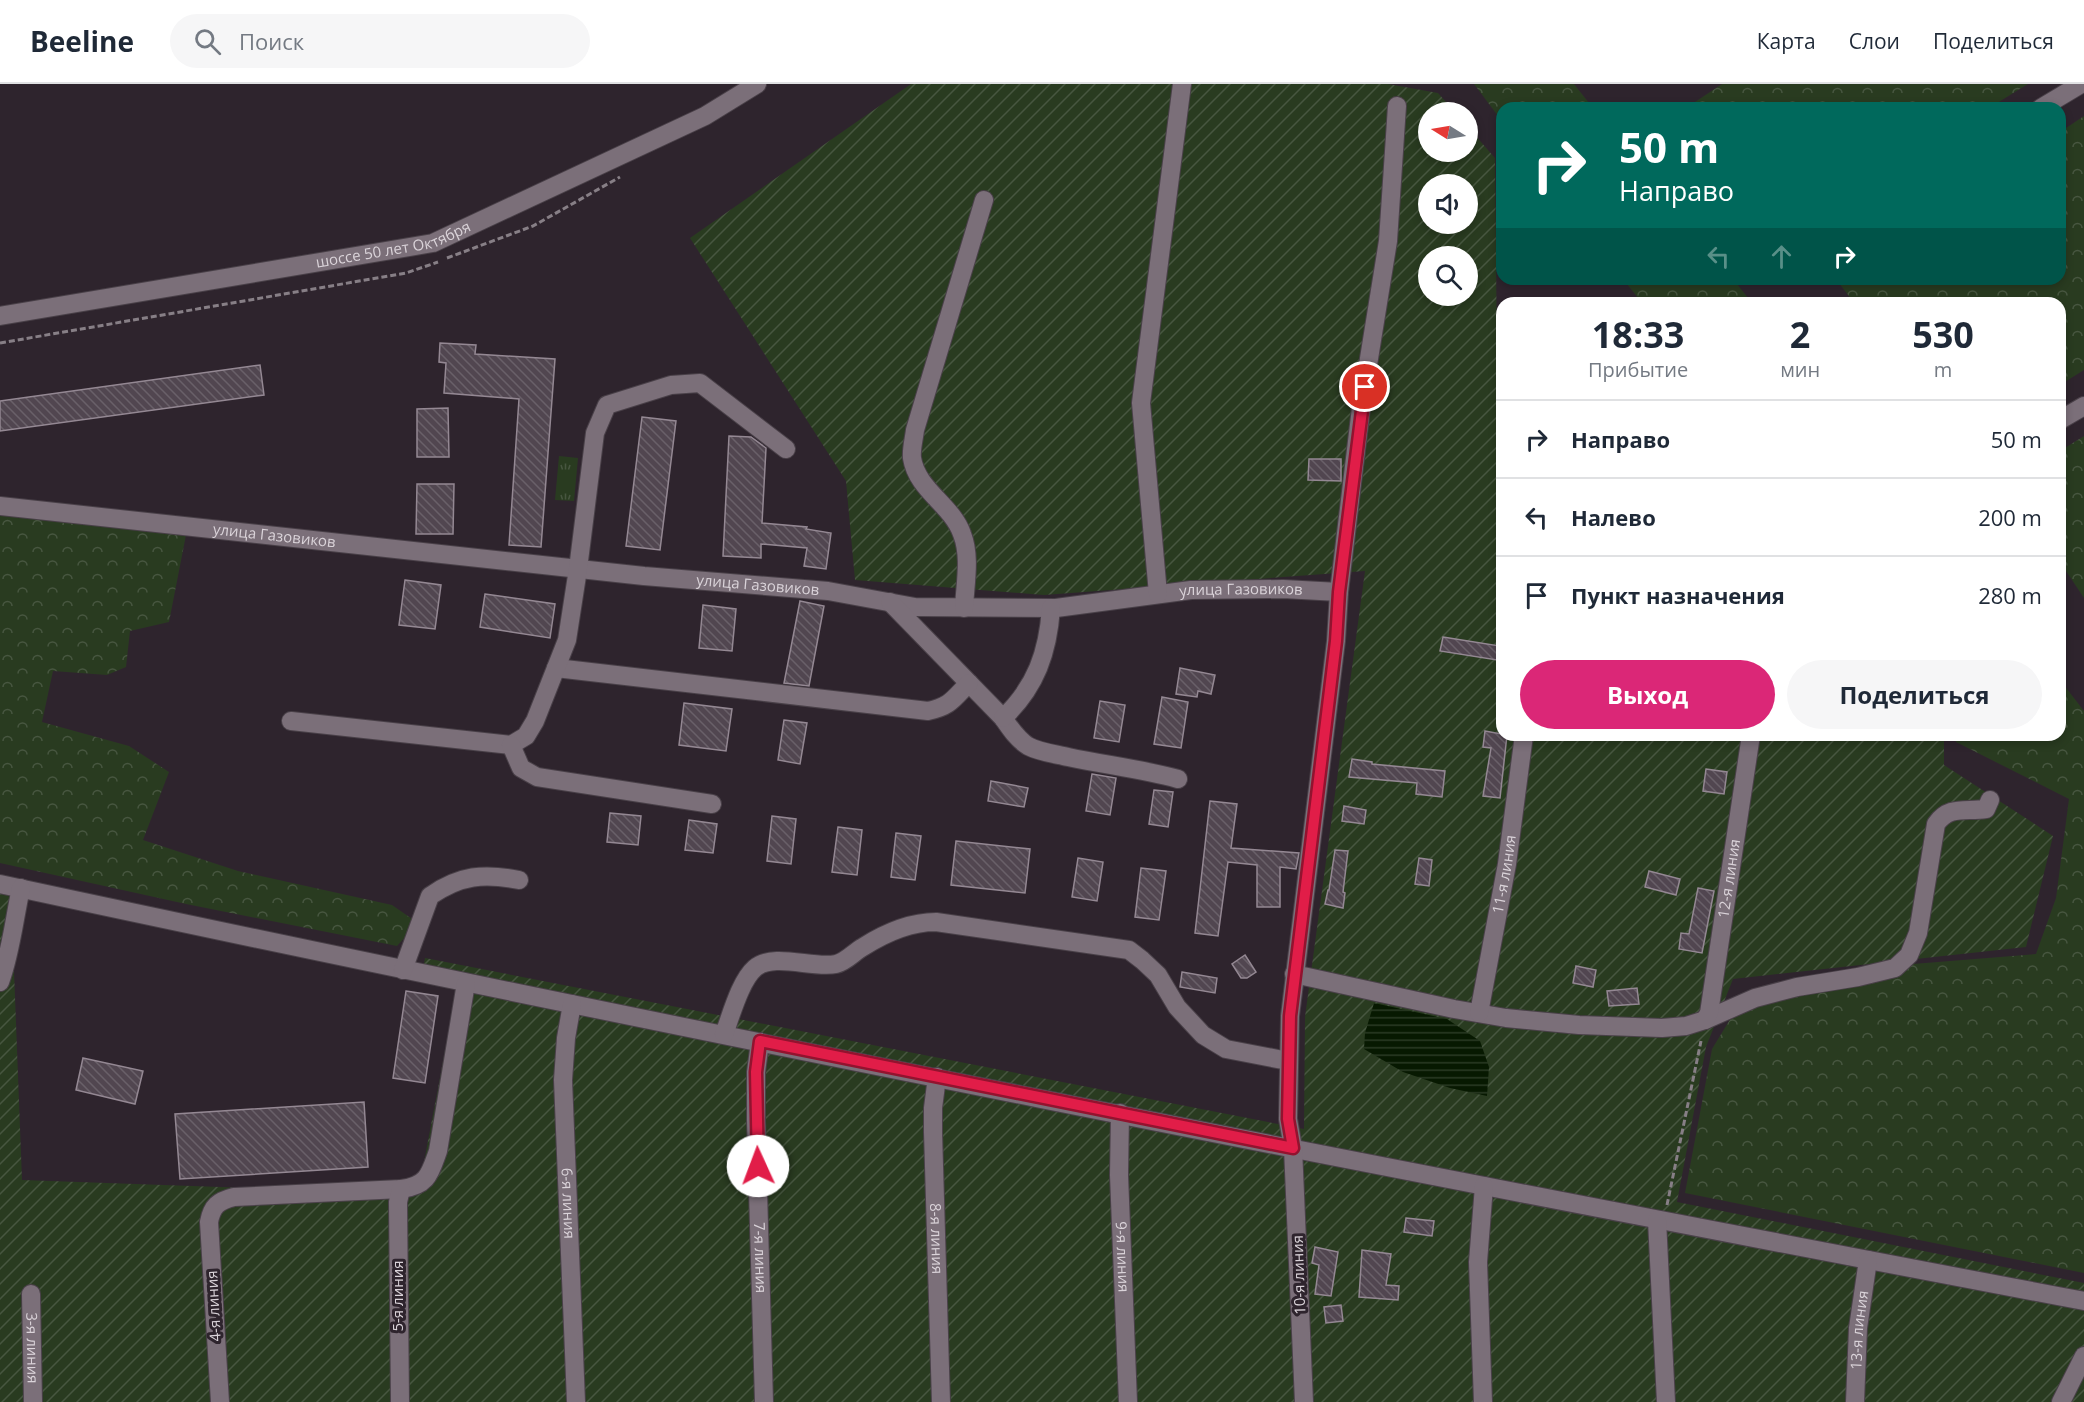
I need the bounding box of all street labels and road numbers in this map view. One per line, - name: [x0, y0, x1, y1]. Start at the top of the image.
- street label: шоссе 50 лет Октября: [314, 216, 474, 272]
- street label: улица Газовиков: [212, 518, 337, 551]
- street label: улица Газовиков: [696, 569, 820, 599]
- street label: улица Газовиков: [1178, 578, 1303, 600]
- street label: 11-я линия: [1487, 834, 1520, 915]
- street label: 12-я линия: [1712, 838, 1744, 919]
- street label: 6-я линия: [558, 1167, 580, 1239]
- street label: 8-я линия: [926, 1203, 948, 1275]
- street label: 9-я линия: [1112, 1221, 1135, 1293]
- street label: 7-я линия: [750, 1222, 772, 1293]
- street label: 10-я линия: [1287, 1235, 1309, 1315]
- street label: 5-я линия: [387, 1260, 407, 1332]
- street label: 4-я линия: [201, 1270, 225, 1342]
- street label: 13-я линия: [1845, 1289, 1872, 1370]
- street label: 3-я линия: [22, 1312, 44, 1384]

